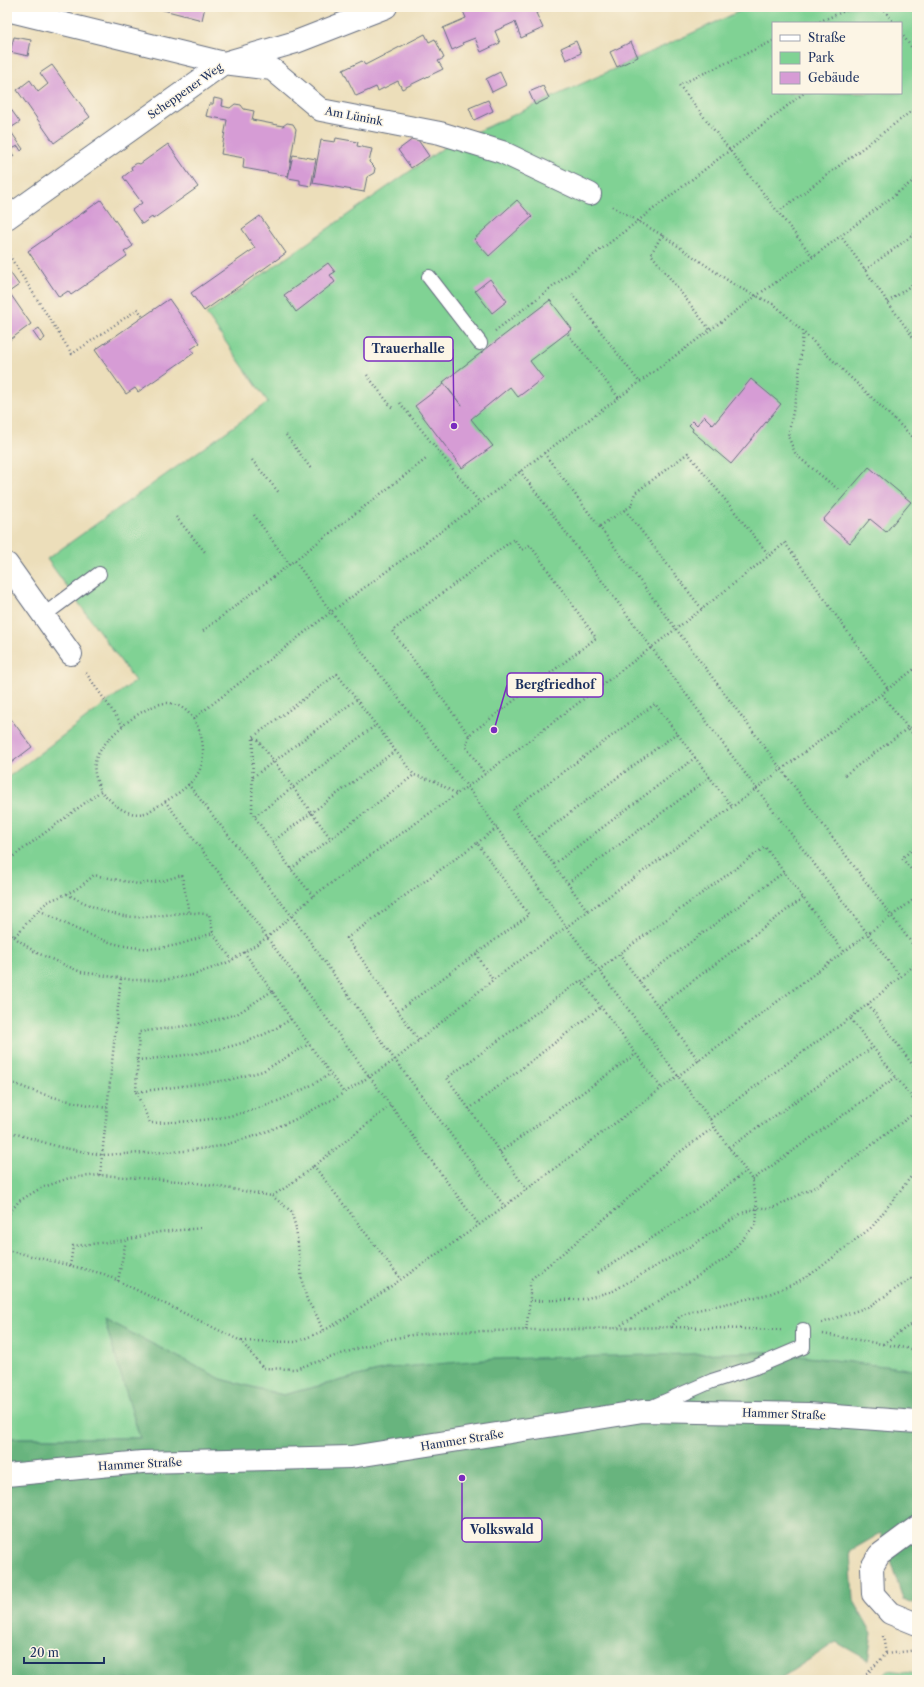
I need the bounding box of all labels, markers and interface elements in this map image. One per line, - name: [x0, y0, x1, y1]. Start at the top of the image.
- legend: [772, 22, 902, 94]
- text: Straße: [808, 30, 846, 45]
- text: Park: [808, 50, 835, 65]
- street label: Scheppener Weg: [145, 60, 225, 122]
- text: Gebäude: [808, 70, 860, 85]
- street label: Am Lünink: [323, 103, 385, 129]
- callout: Trauerhalle: [364, 337, 453, 361]
- text: Trauerhalle: [371, 341, 445, 356]
- callout: Bergfriedhof: [507, 673, 603, 697]
- text: Bergfriedhof: [515, 677, 597, 692]
- street label: Hammer Straße: [742, 1406, 826, 1422]
- street label: Hammer Straße: [420, 1427, 504, 1453]
- street label: Hammer Straße: [98, 1455, 182, 1473]
- callout: Volkswald: [462, 1518, 542, 1542]
- text: Volkswald: [469, 1522, 534, 1537]
- scale bar: [24, 1639, 104, 1665]
- text: 20 m: [30, 1645, 59, 1660]

